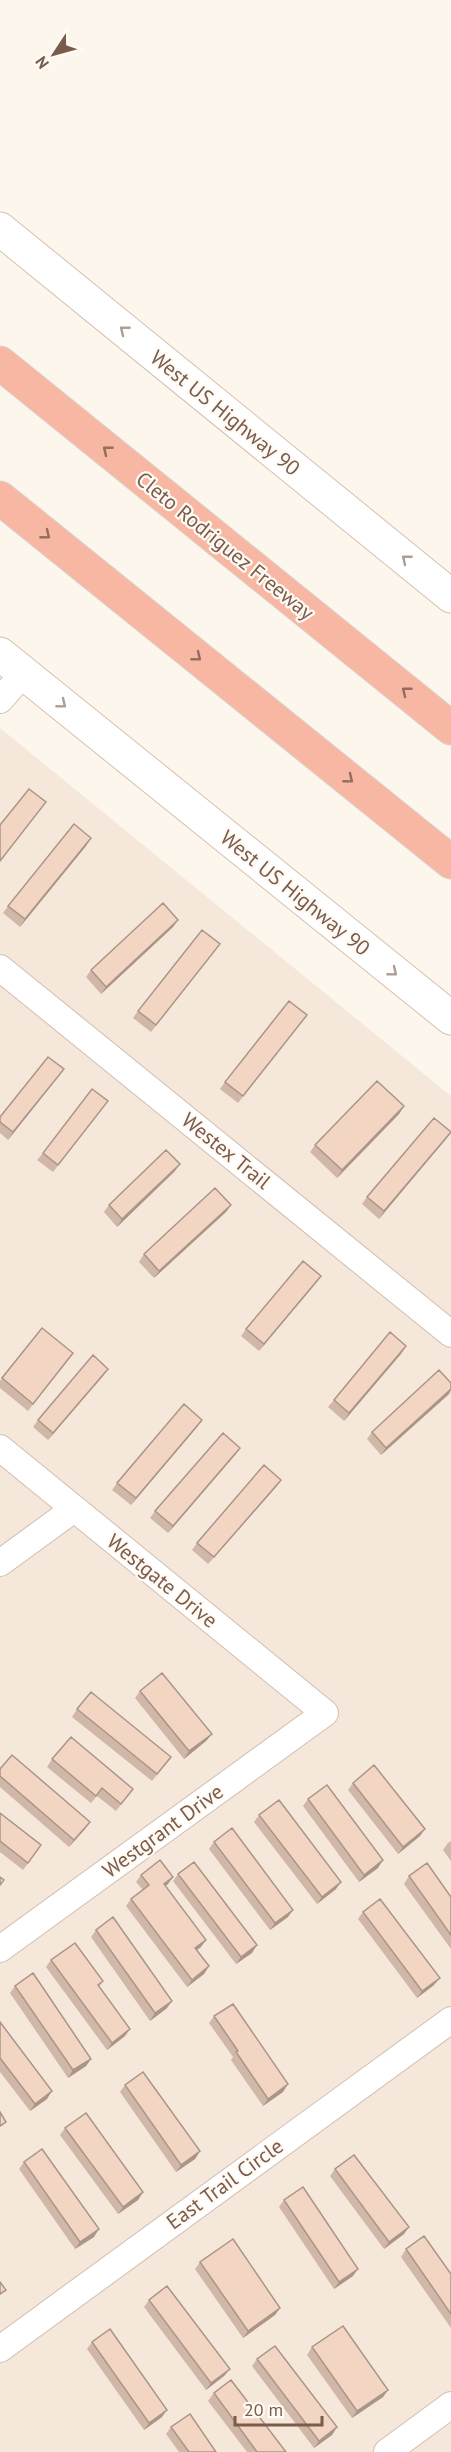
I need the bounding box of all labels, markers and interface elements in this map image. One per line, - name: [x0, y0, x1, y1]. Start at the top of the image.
- north arrow: [24, 24, 84, 84]
- text: N: [31, 53, 53, 73]
- one-way arrow: [120, 327, 131, 338]
- street label: West US Highway 90: [145, 344, 306, 481]
- one-way arrow: [103, 446, 114, 457]
- street label: Cleto Rodriguez Freeway: [131, 465, 320, 626]
- one-way arrow: [39, 527, 50, 538]
- one-way arrow: [401, 556, 412, 567]
- one-way arrow: [191, 650, 202, 661]
- one-way arrow: [401, 688, 412, 699]
- one-way arrow: [55, 696, 66, 707]
- one-way arrow: [342, 772, 353, 783]
- street label: West US Highway 90: [215, 824, 376, 961]
- one-way arrow: [386, 964, 397, 975]
- street label: Westex Trail: [176, 1106, 276, 1195]
- street label: Westgate Drive: [101, 1528, 223, 1634]
- street label: Westgrant Drive: [97, 1778, 228, 1884]
- street label: East Trail Circle: [161, 2132, 288, 2235]
- scale bar: [235, 2389, 322, 2427]
- text: 20 m: [244, 2398, 283, 2421]

